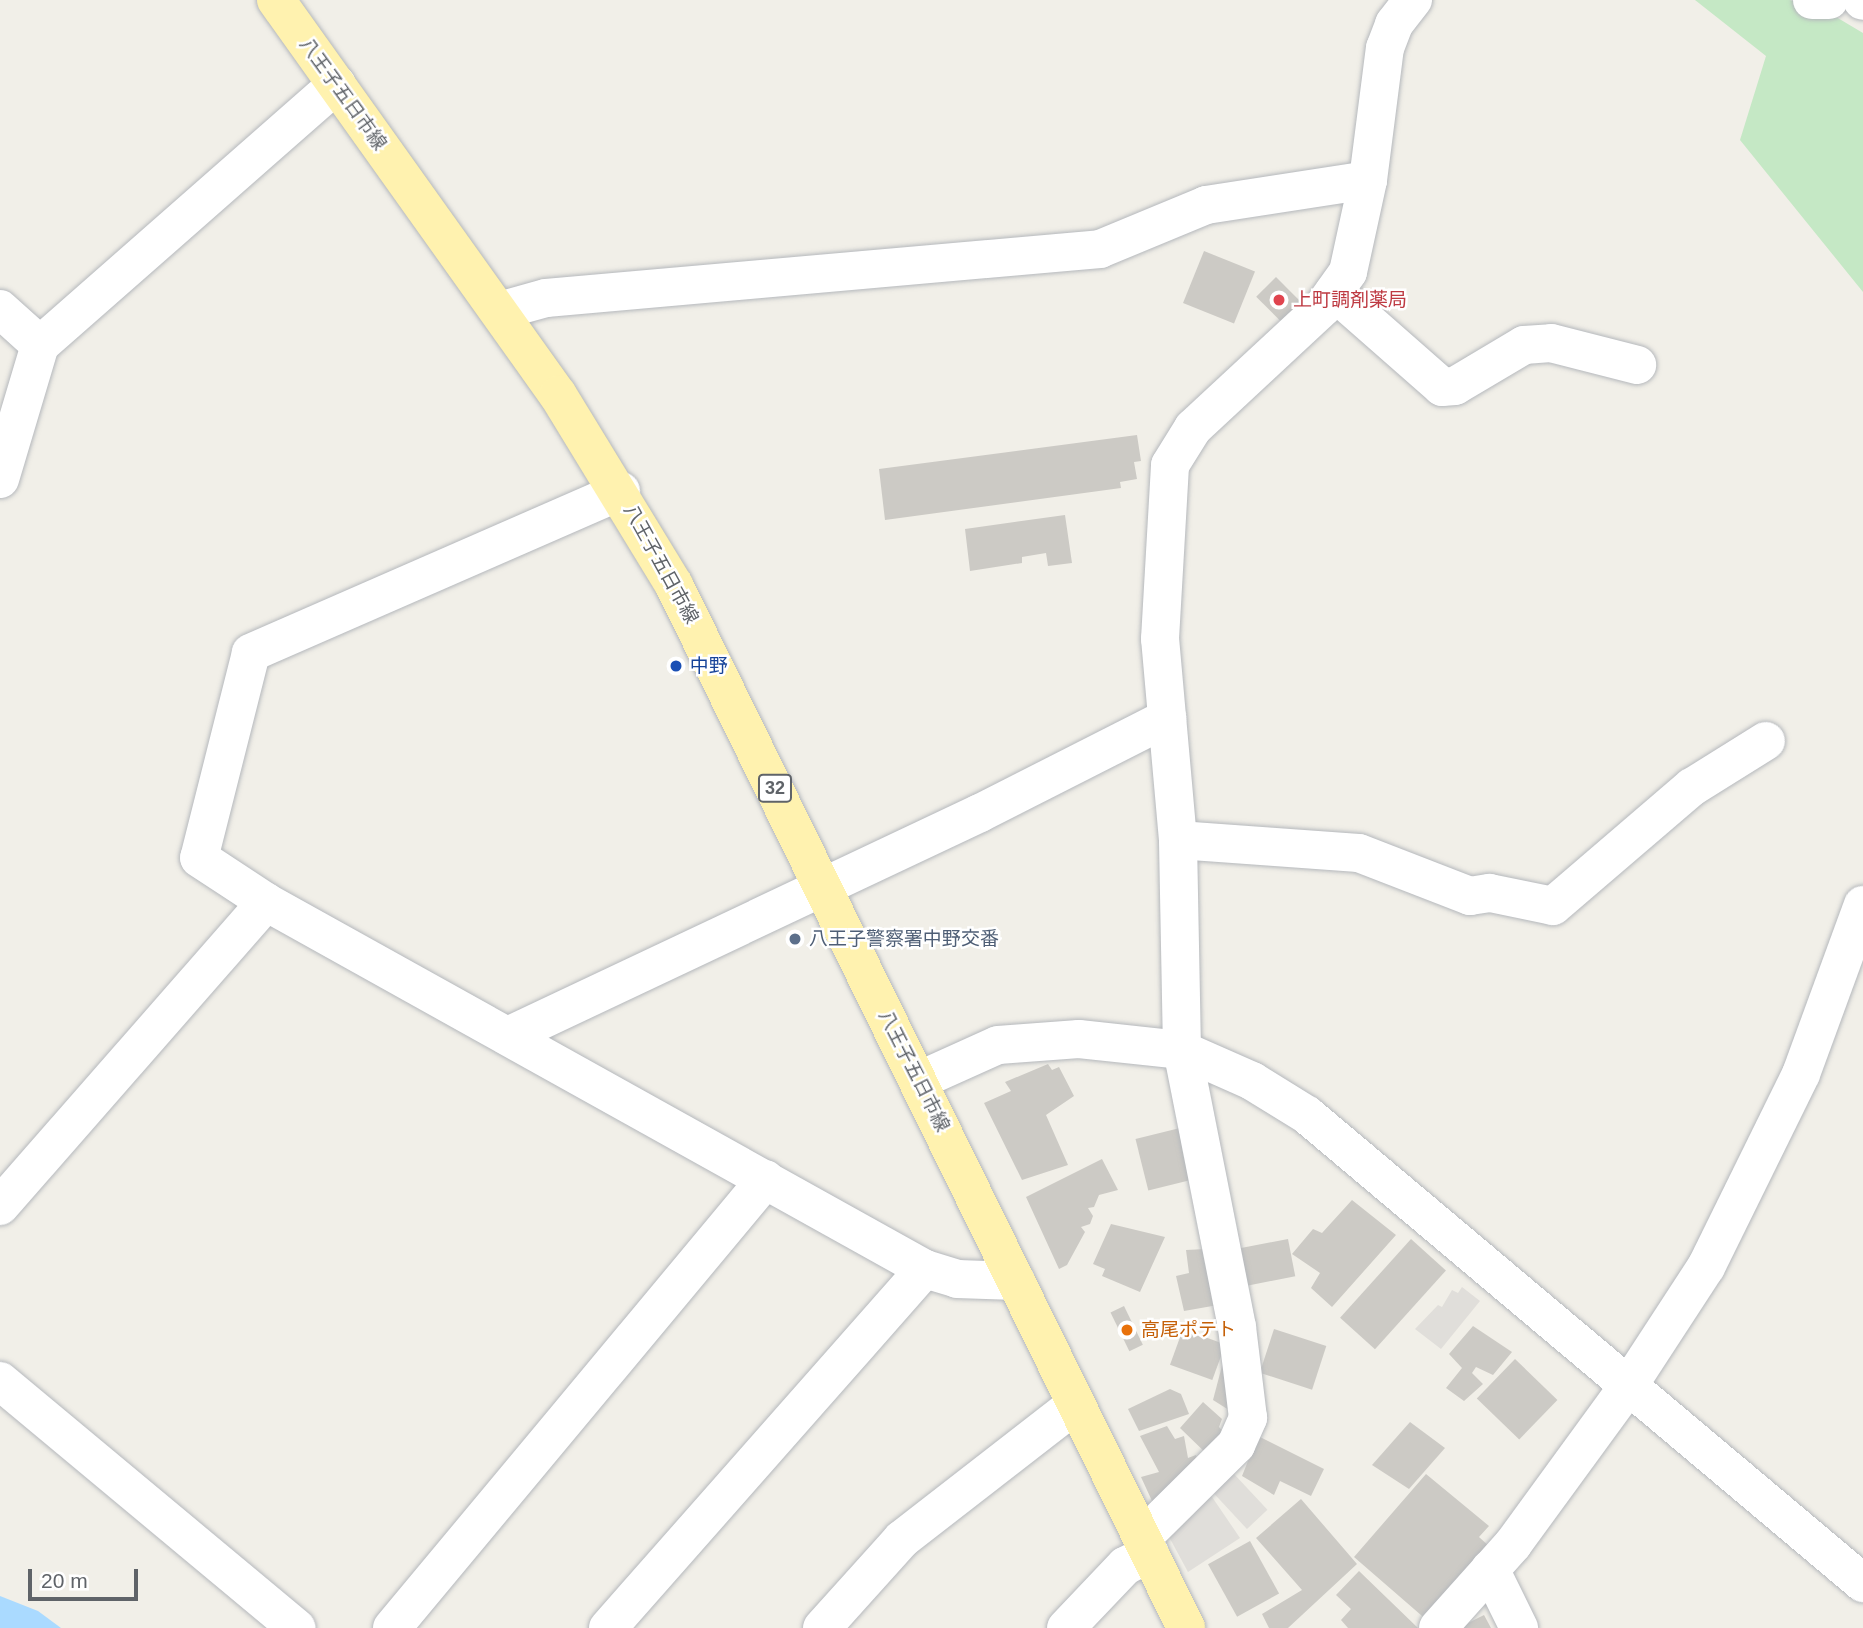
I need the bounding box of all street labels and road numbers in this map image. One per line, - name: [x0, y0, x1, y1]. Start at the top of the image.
- street label: 八王子五日市線: [295, 33, 391, 155]
- street label: 八王子五日市線: [619, 500, 703, 628]
- road number: 32: [758, 774, 792, 802]
- street label: 八王子五日市線: [874, 1007, 954, 1135]

